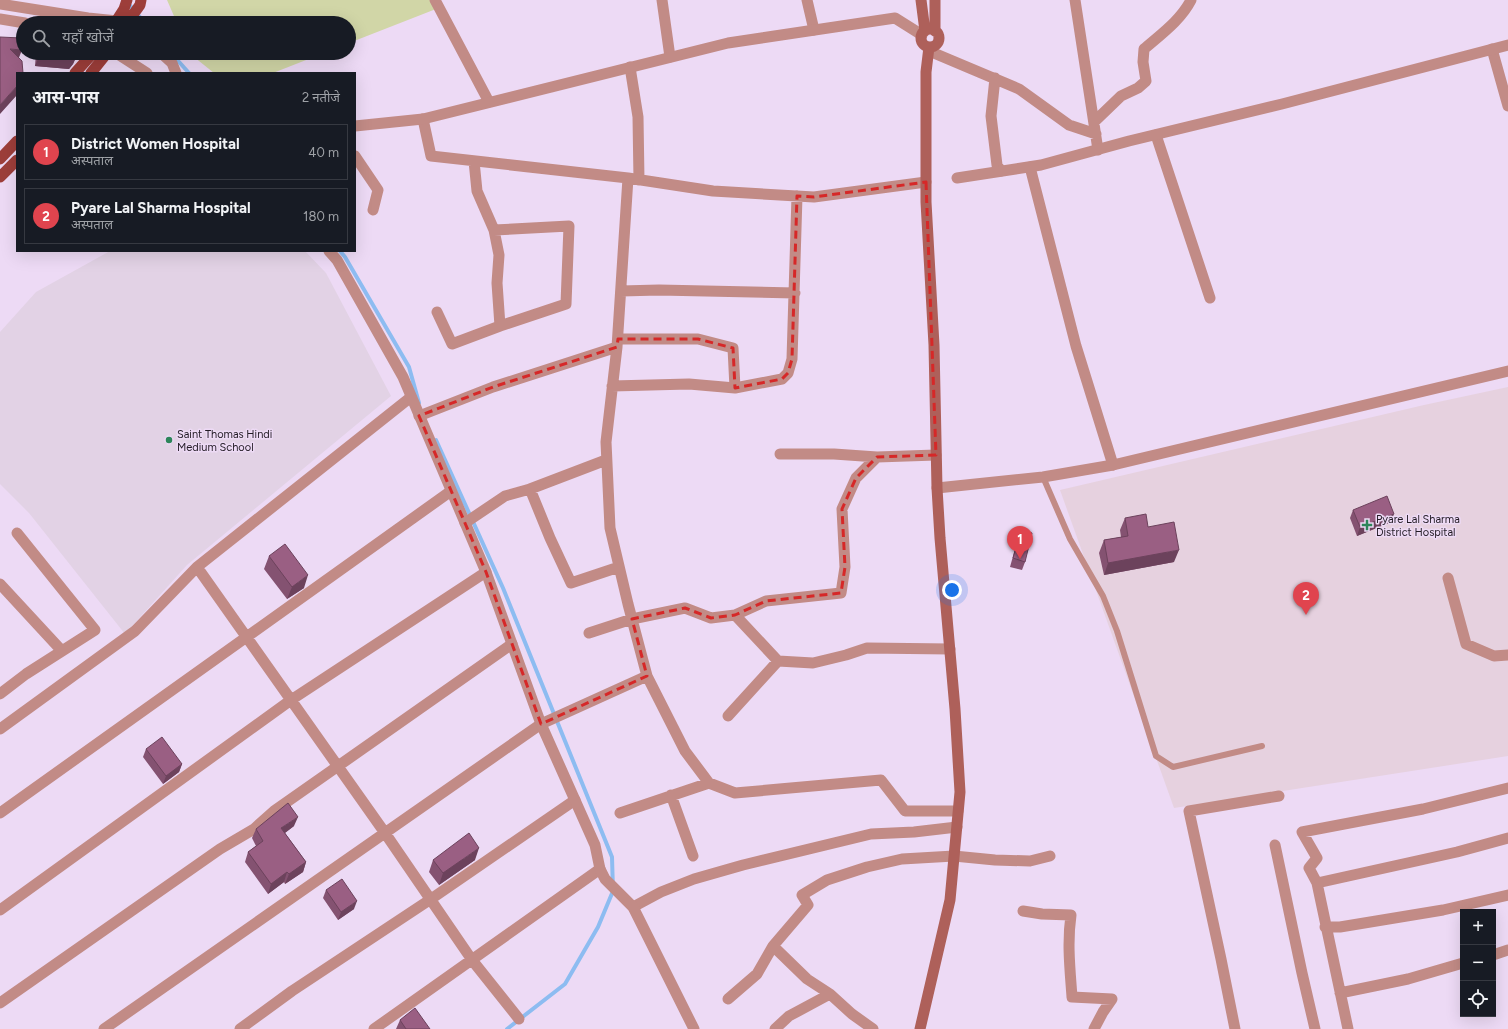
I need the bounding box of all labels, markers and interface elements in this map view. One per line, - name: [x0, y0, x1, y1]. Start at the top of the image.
- search box: [16, 16, 356, 60]
- icon: search: [30, 27, 52, 49]
- text: यहाँ खोजें: [62, 28, 114, 46]
- text: आस-पास: [32, 87, 99, 107]
- text: 2 नतीजे: [302, 90, 340, 105]
- text: District Women Hospital: [71, 135, 240, 153]
- text: 1: [43, 145, 49, 160]
- text: 40 m: [308, 145, 339, 160]
- text: अस्पताल: [71, 153, 113, 168]
- text: Pyare Lal Sharma Hospital: [71, 199, 251, 217]
- text: 2: [42, 209, 50, 224]
- text: 180 m: [303, 209, 339, 224]
- text: अस्पताल: [71, 217, 113, 232]
- place label: Saint Thomas Hindi Medium School: [177, 428, 272, 454]
- marker: Saint Thomas Hindi Medium School: [164, 435, 174, 445]
- place label: Pyare Lal Sharma District Hospital: [1376, 513, 1460, 539]
- marker: Pyare Lal Sharma District Hospital: [1361, 519, 1373, 531]
- pin: 1: [1007, 526, 1033, 559]
- your location: [942, 580, 962, 600]
- pin: 2: [1293, 582, 1319, 615]
- map controls: [1460, 909, 1496, 1017]
- button: +: [1460, 909, 1496, 945]
- button: −: [1460, 945, 1496, 981]
- button: locate: [1460, 981, 1496, 1017]

